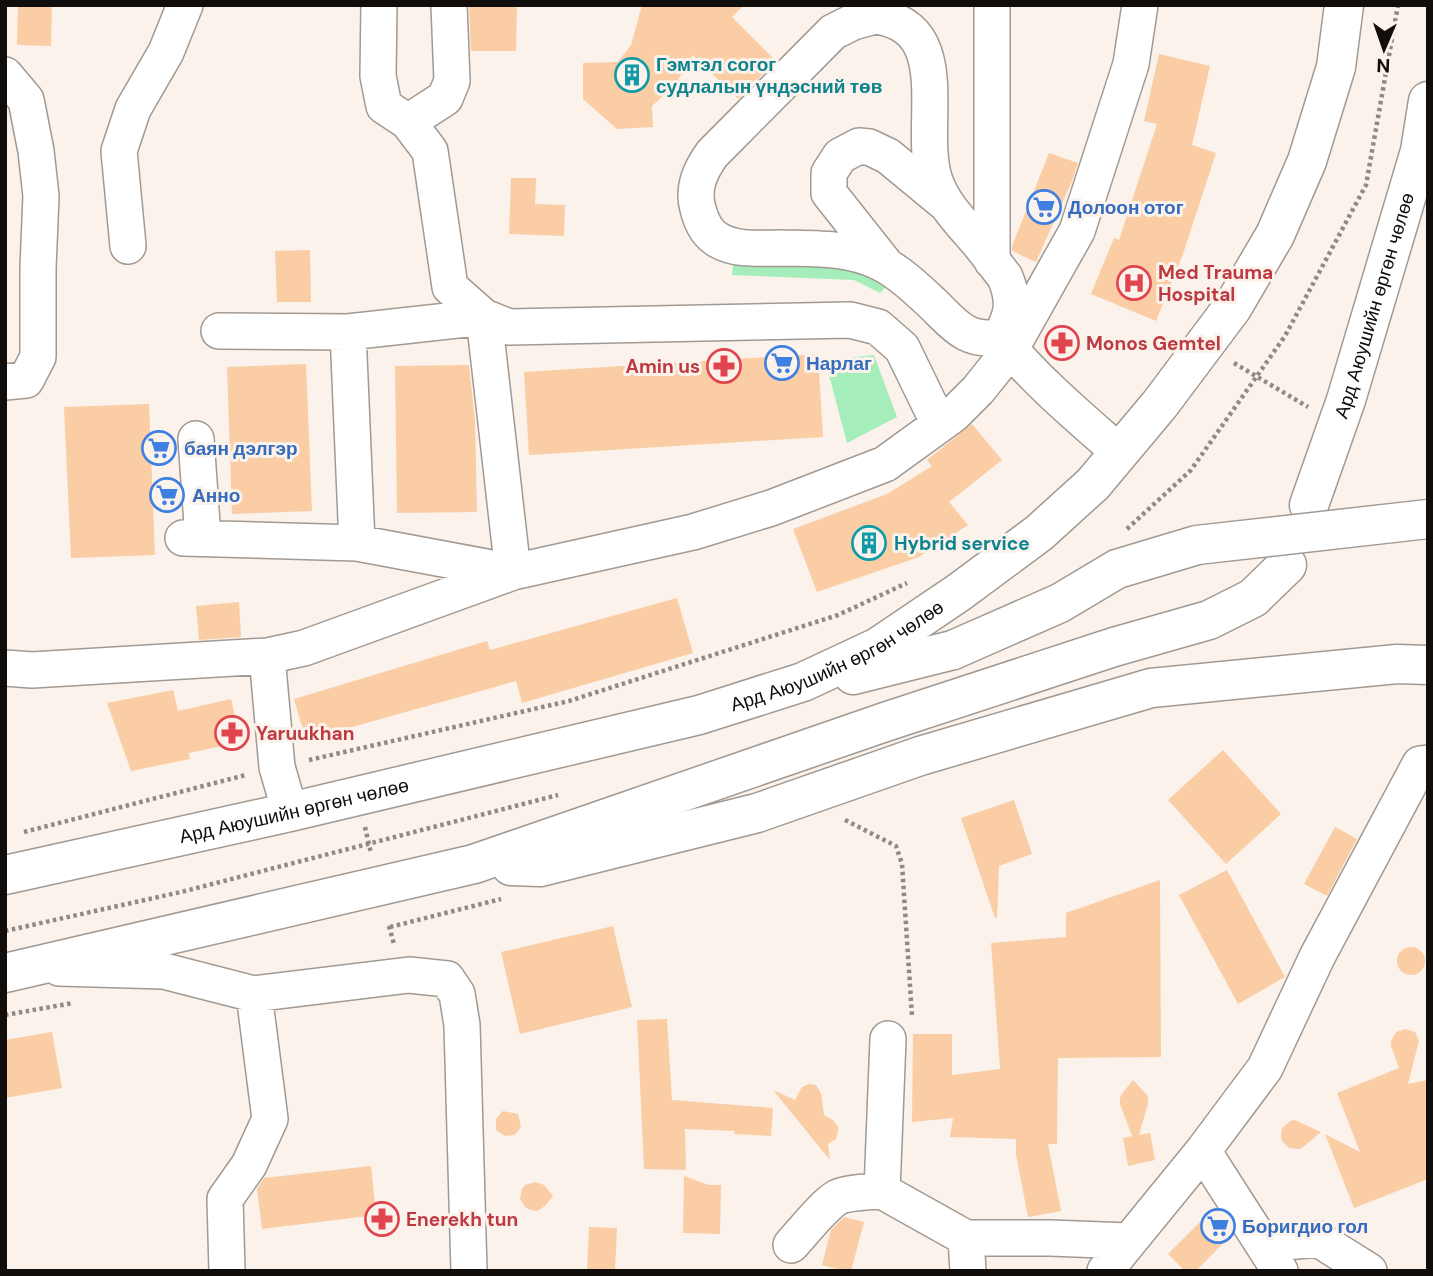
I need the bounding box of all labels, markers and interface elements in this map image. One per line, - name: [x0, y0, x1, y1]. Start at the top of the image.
- north arrow: [1349, 14, 1419, 84]
- place label: Гэмтэл согог судлалын үндэсний төв: [656, 52, 882, 99]
- text: N: [1376, 53, 1391, 78]
- building icon: Гэмтэл согог судлалын үндэсний төв: [613, 56, 651, 94]
- supermarket icon: Долоон отог: [1025, 188, 1063, 226]
- street label: Ард Аюушийн өргөн чөлөө: [1328, 189, 1419, 422]
- place label: Долоон отог: [1068, 195, 1184, 220]
- place label: Med Trauma Hospital: [1158, 260, 1273, 307]
- hospital icon: Med Trauma Hospital: [1115, 264, 1153, 302]
- pharmacy icon: Monos Gemtel: [1043, 324, 1081, 362]
- place label: Monos Gemtel: [1086, 331, 1221, 356]
- supermarket icon: Нарлаг: [763, 344, 801, 382]
- pharmacy icon: Amin us: [705, 347, 743, 385]
- place label: Нарлаг: [806, 351, 872, 376]
- place label: Amin us: [625, 354, 700, 379]
- supermarket icon: баян дэлгэр: [140, 429, 178, 467]
- place label: баян дэлгэр: [184, 436, 298, 461]
- supermarket icon: Анно: [148, 476, 186, 514]
- place label: Анно: [192, 483, 240, 508]
- building icon: Hybrid service: [850, 524, 888, 562]
- place label: Hybrid service: [894, 531, 1030, 556]
- street label: Ард Аюушийн өргөн чөлөө: [727, 594, 948, 717]
- pharmacy icon: Yaruukhan: [213, 714, 251, 752]
- place label: Yaruukhan: [256, 721, 354, 746]
- street label: Ард Аюушийн өргөн чөлөө: [177, 772, 411, 849]
- pharmacy icon: Enerekh tun: [363, 1200, 401, 1238]
- place label: Enerekh tun: [406, 1207, 518, 1232]
- supermarket icon: Боригдио гол: [1199, 1207, 1237, 1245]
- place label: Боригдио гол: [1242, 1214, 1368, 1239]

